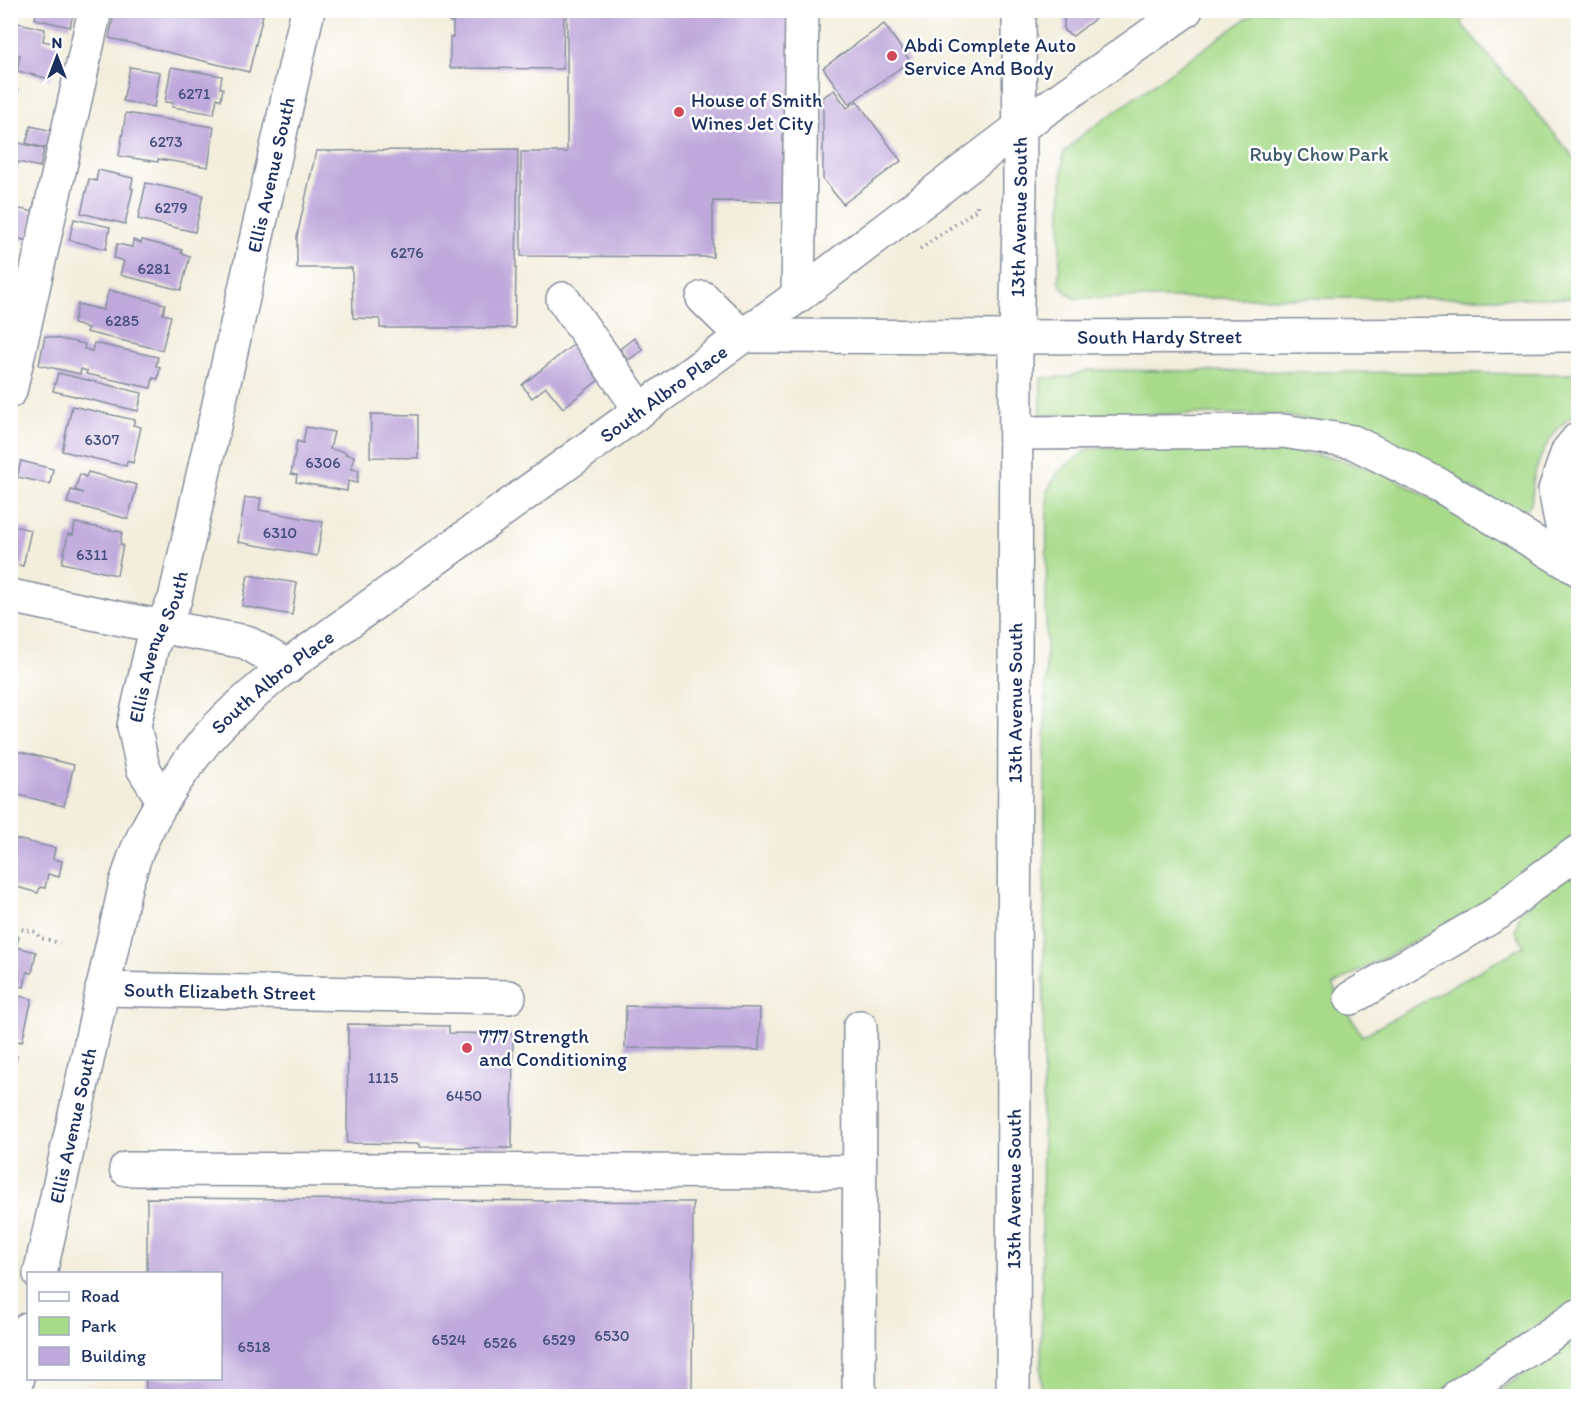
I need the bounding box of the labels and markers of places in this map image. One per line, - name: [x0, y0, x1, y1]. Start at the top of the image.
- place label: Abdi Complete Auto Service And Body: [904, 33, 1076, 80]
- marker: Abdi Complete Auto Service And Body: [885, 49, 899, 63]
- place label: House of Smith Wines Jet City: [691, 88, 822, 135]
- marker: House of Smith Wines Jet City: [672, 105, 686, 119]
- place label: 777 Strength and Conditioning: [479, 1024, 628, 1071]
- marker: 777 Strength and Conditioning: [460, 1041, 474, 1055]

